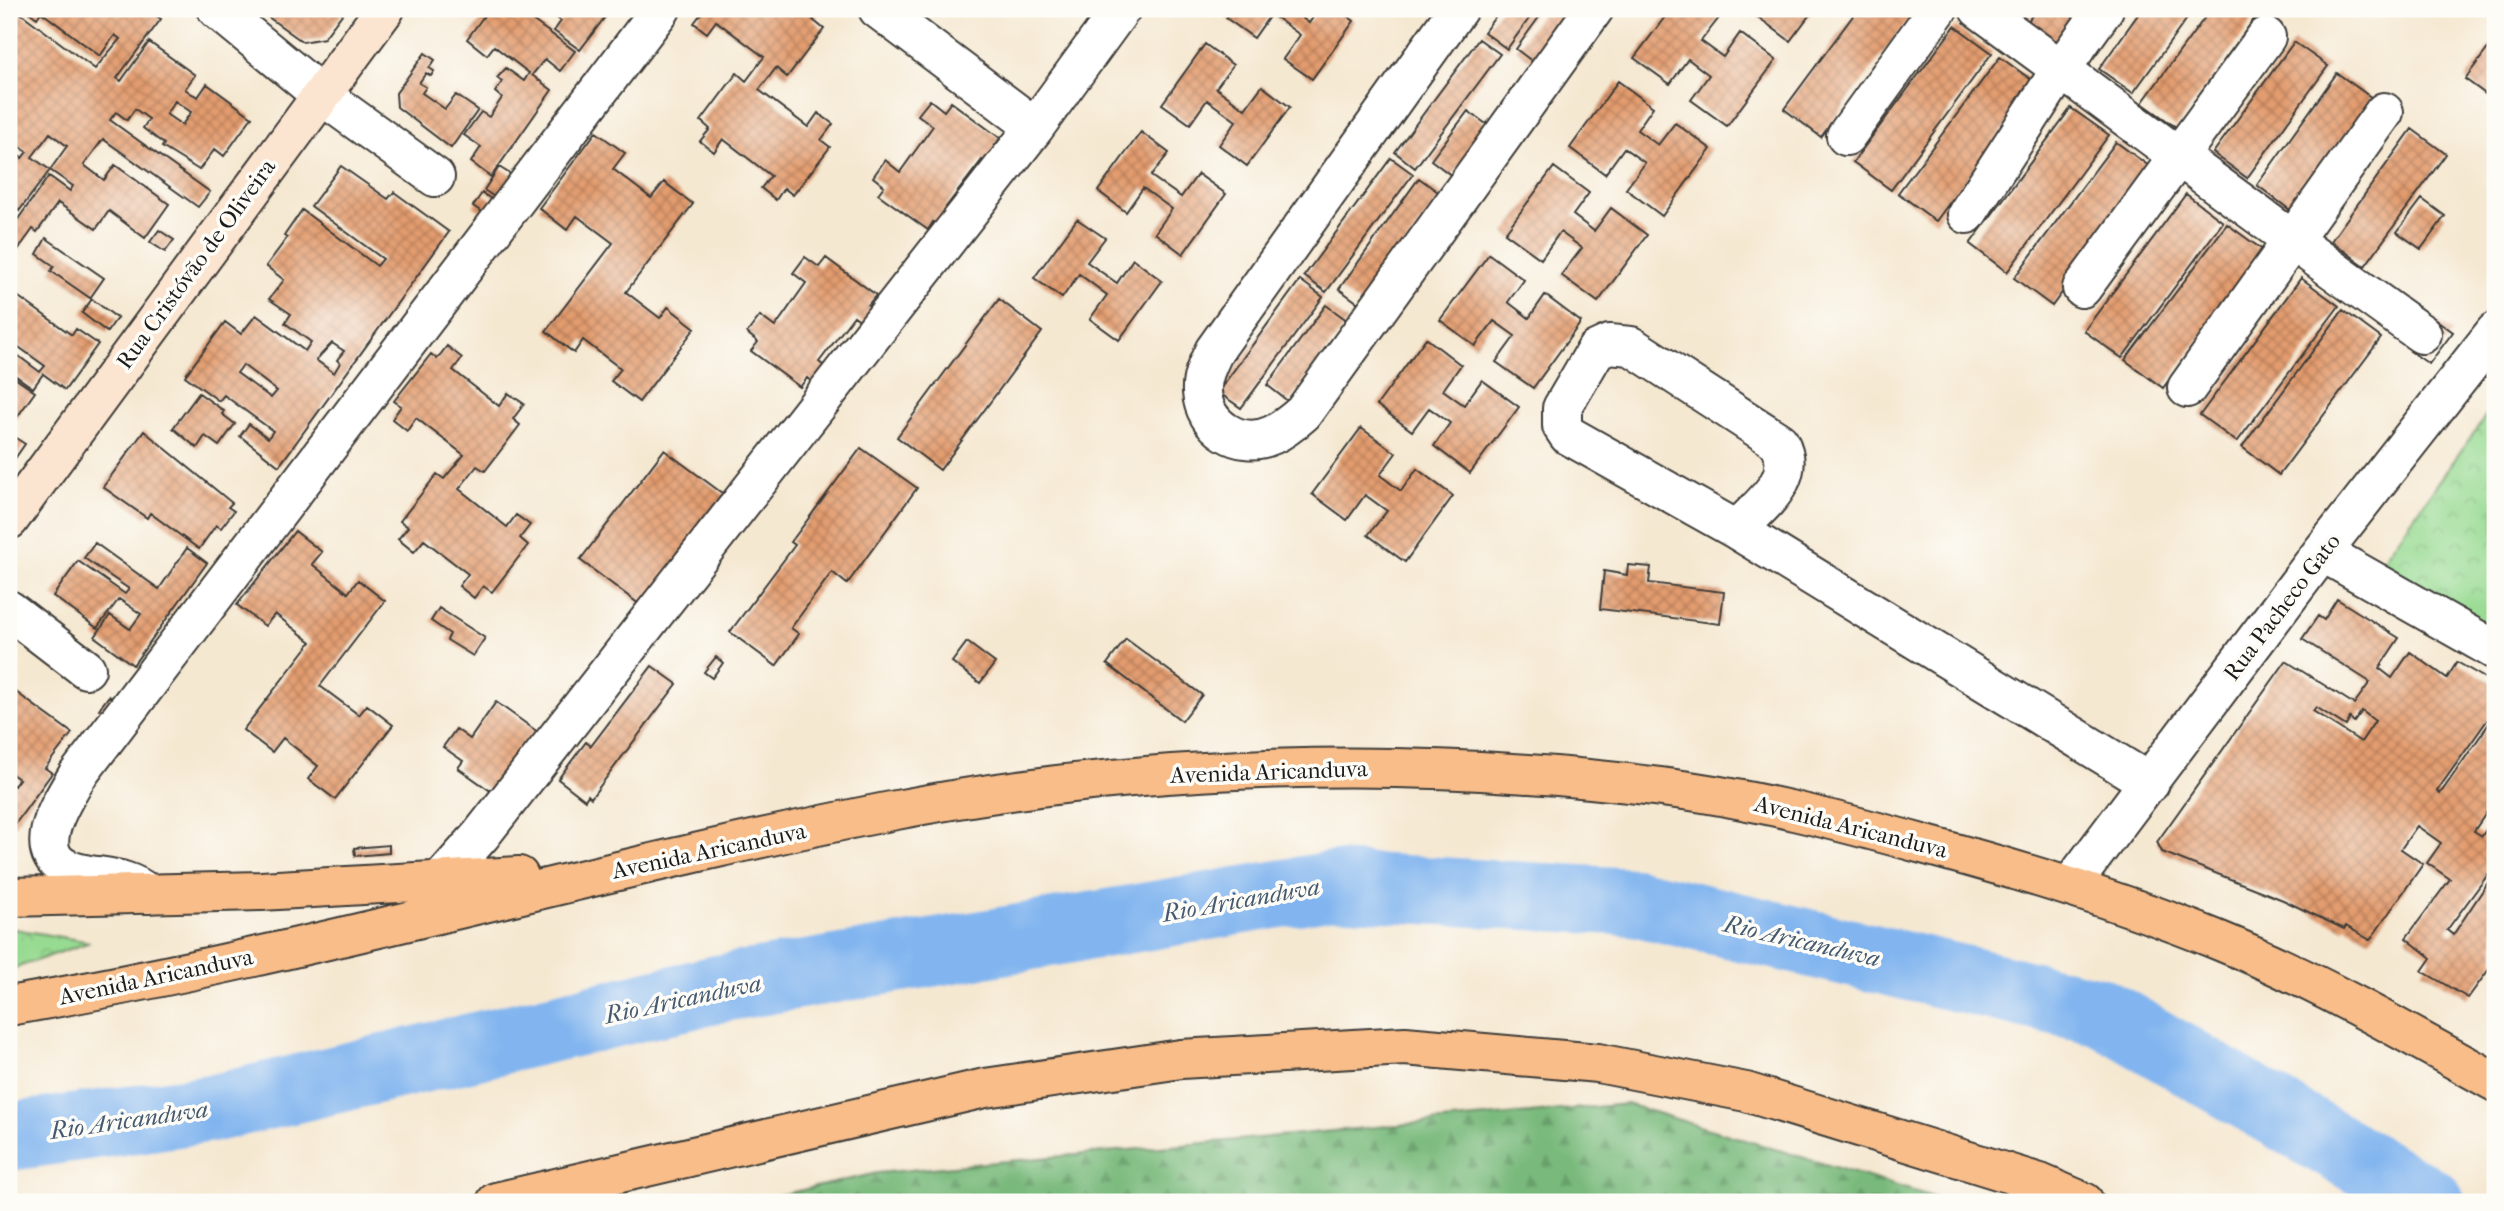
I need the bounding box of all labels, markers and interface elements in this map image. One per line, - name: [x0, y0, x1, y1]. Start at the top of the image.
- street label: Rua Cristóvão de Oliveira: [111, 154, 281, 374]
- street label: Rua Pacheco Gato: [2218, 528, 2346, 686]
- street label: Avenida Aricanduva: [1169, 755, 1369, 789]
- street label: Avenida Aricanduva: [1751, 790, 1950, 864]
- street label: Avenida Aricanduva: [609, 817, 809, 885]
- water label: Rio Aricanduva: [1158, 872, 1322, 928]
- water label: Rio Aricanduva: [1719, 909, 1883, 973]
- street label: Avenida Aricanduva: [56, 943, 256, 1011]
- water label: Rio Aricanduva: [600, 969, 764, 1030]
- water label: Rio Aricanduva: [46, 1095, 210, 1145]

